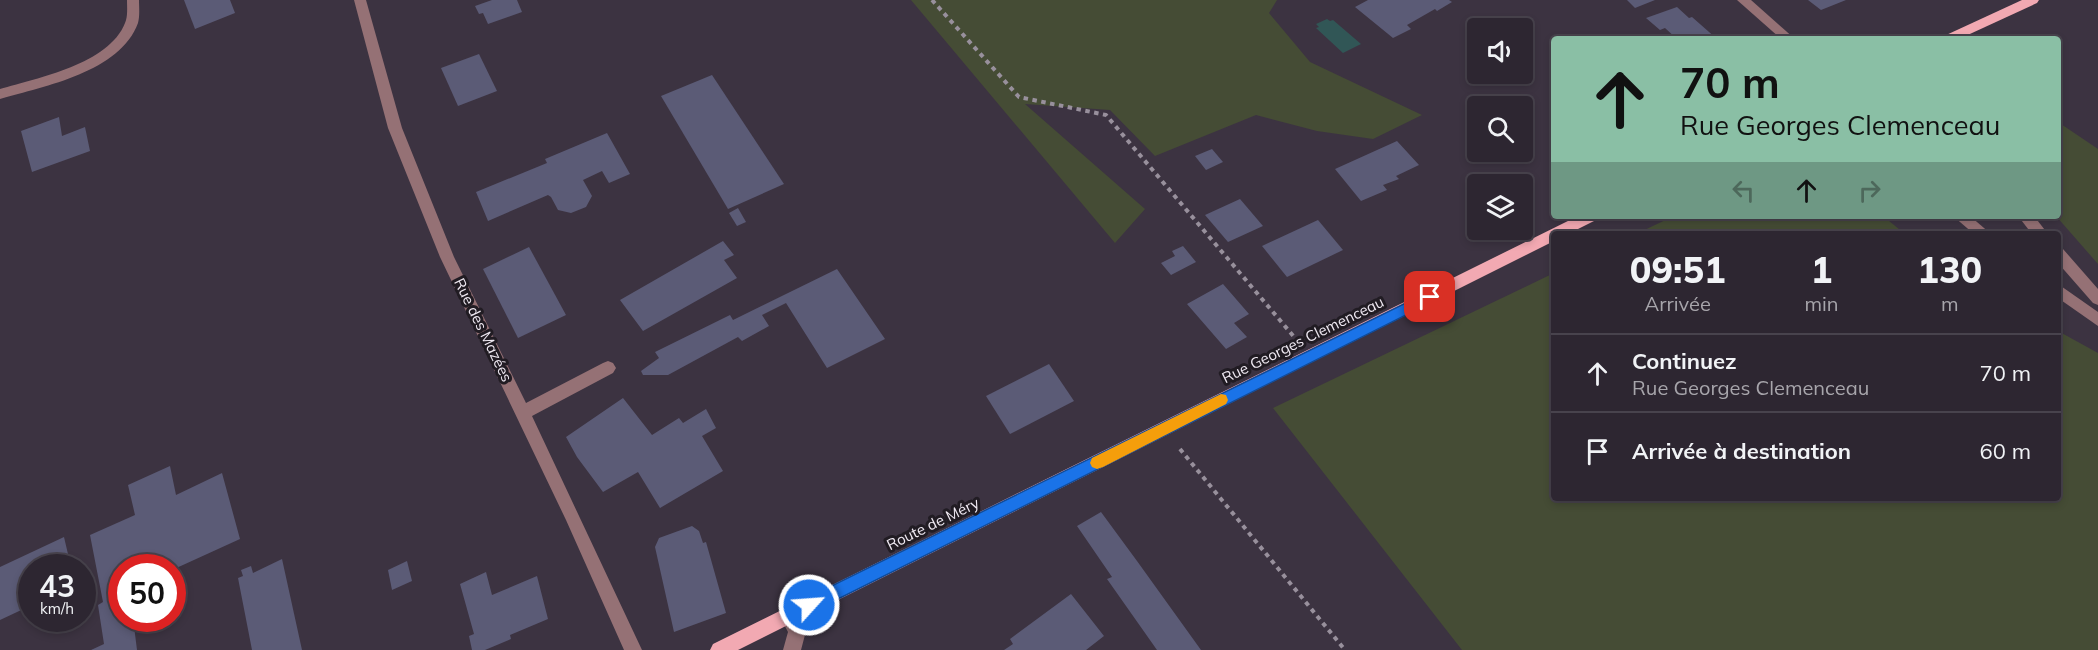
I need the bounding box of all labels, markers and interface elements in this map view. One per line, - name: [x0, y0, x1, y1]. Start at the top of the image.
- map controls: [1467, 18, 1533, 240]
- button: sound: [1467, 18, 1533, 84]
- text: 70 m: [1680, 56, 1780, 109]
- icon: ahead: [1581, 60, 1659, 138]
- button: search: [1467, 96, 1533, 162]
- text: Rue Georges Clemenceau: [1680, 108, 2000, 142]
- button: layers: [1467, 174, 1533, 240]
- icon: left: [1727, 174, 1760, 207]
- icon: ahead: [1790, 174, 1823, 207]
- icon: right: [1853, 174, 1886, 207]
- text: 09:51: [1630, 247, 1726, 292]
- text: 1: [1811, 247, 1832, 292]
- text: 130: [1917, 247, 1982, 292]
- pin: [1404, 271, 1455, 322]
- street label: Rue des Mazées: [450, 275, 517, 385]
- icon: arrive: [1413, 280, 1446, 313]
- text: Arrivée: [1645, 291, 1711, 316]
- text: min: [1804, 291, 1839, 316]
- text: m: [1941, 291, 1959, 316]
- street label: Rue Georges Clemenceau: [1219, 292, 1387, 387]
- text: Continuez: [1632, 347, 1737, 375]
- icon: ahead: [1581, 357, 1614, 390]
- text: 70 m: [1980, 359, 2031, 387]
- text: Rue Georges Clemenceau: [1632, 375, 1869, 400]
- icon: arrive: [1581, 435, 1614, 468]
- text: Arrivée à destination: [1632, 437, 1851, 465]
- text: 60 m: [1980, 437, 2031, 465]
- street label: Route de Méry: [883, 493, 982, 554]
- speed limit sign: 50: [108, 554, 186, 632]
- text: 43: [39, 567, 75, 605]
- position arrow: [777, 573, 841, 637]
- text: km/h: [40, 599, 74, 618]

